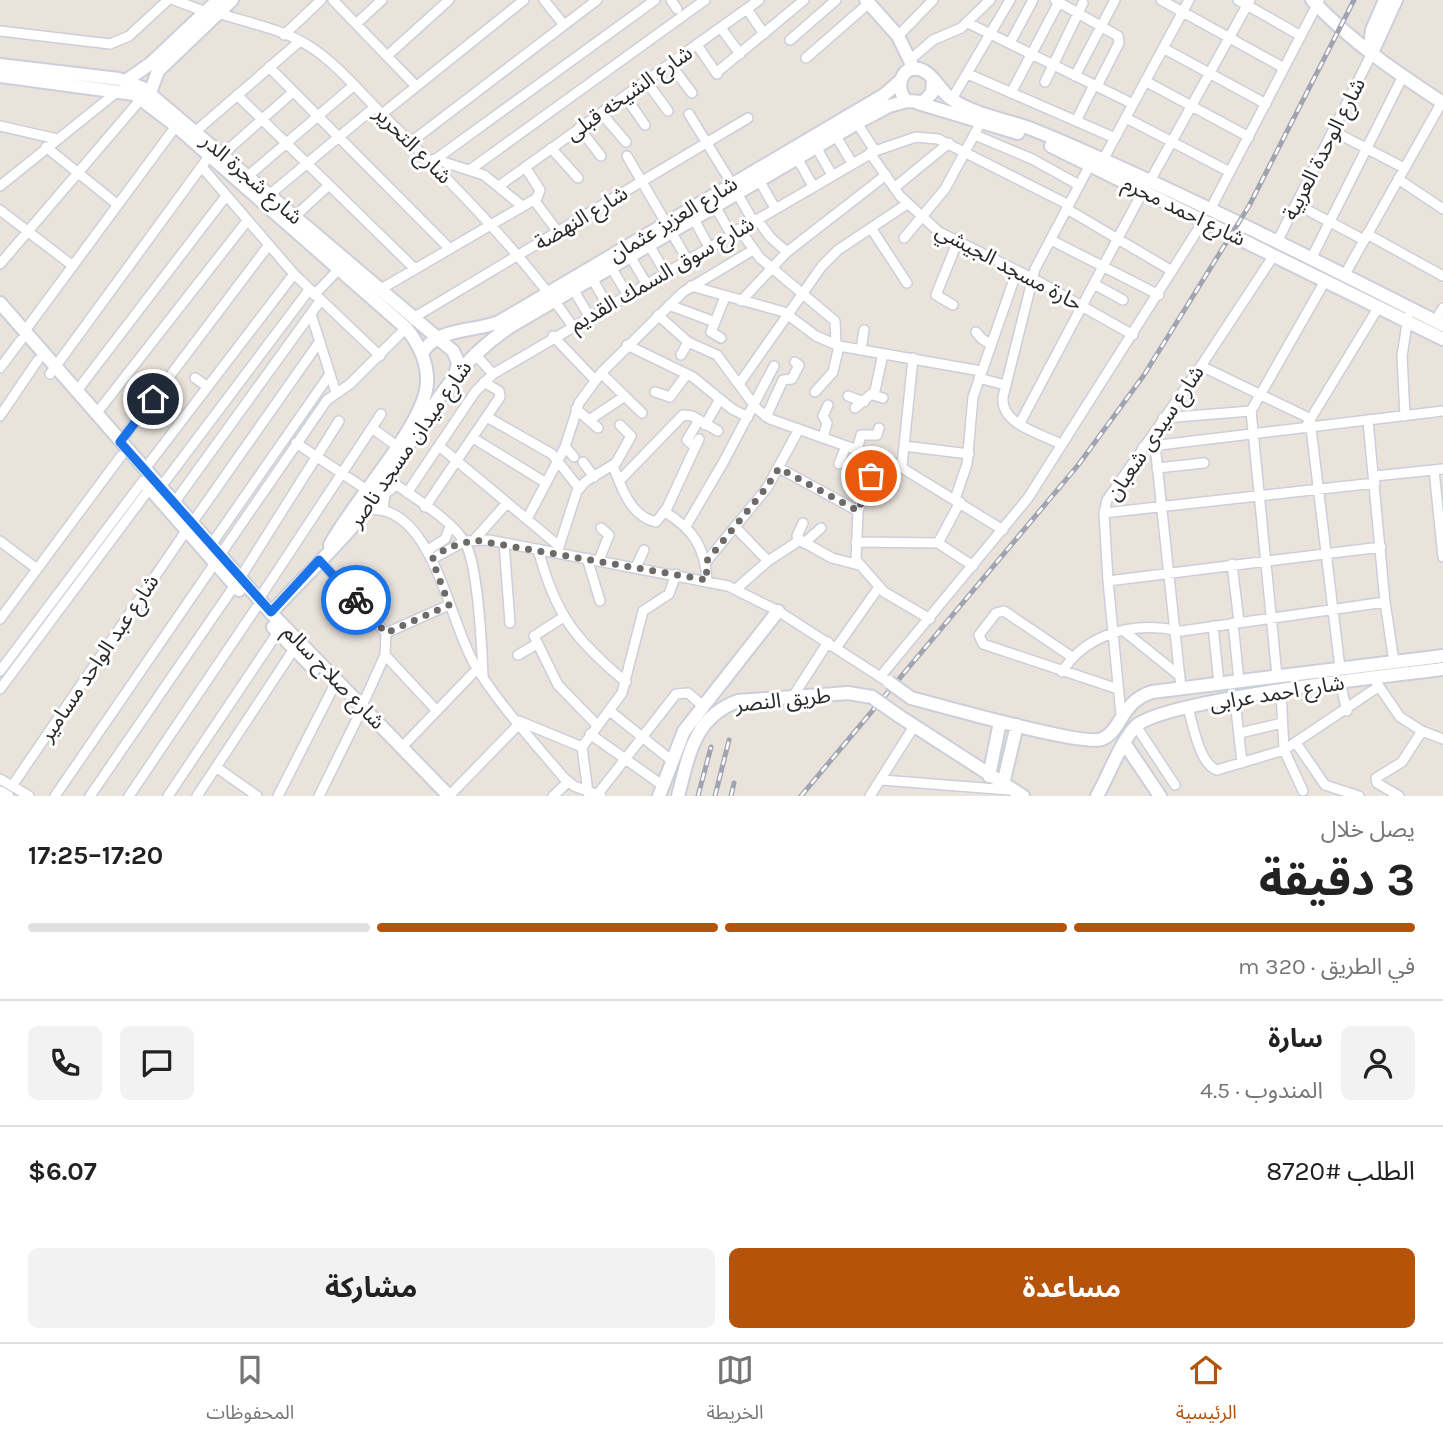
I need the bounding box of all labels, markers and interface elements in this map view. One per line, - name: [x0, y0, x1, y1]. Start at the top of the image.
- street label: شارع الشيخه قبلى: [561, 40, 699, 148]
- street label: شارع الوحدة العربية: [1278, 74, 1373, 225]
- street label: شارع التحرير: [366, 100, 457, 191]
- street label: شارع شجرة الدر: [194, 128, 307, 232]
- street label: شارع العزيز عثمان: [604, 171, 743, 269]
- street label: شارع احمد محرم: [1117, 171, 1249, 255]
- street label: شارع النهضة: [530, 181, 633, 258]
- street label: شارع سوق السمك القديم: [566, 211, 760, 339]
- street label: حارة مسجد الجيشي: [930, 218, 1086, 319]
- street label: شارع ميدان مسجد ناصر: [343, 356, 479, 534]
- street label: شارع سيدى شعبان: [1101, 361, 1211, 507]
- pin: [123, 369, 183, 429]
- icon: home: [134, 380, 172, 418]
- pin: [841, 446, 901, 506]
- icon: bag: [852, 457, 890, 495]
- courier: [321, 565, 391, 635]
- street label: شارع عبد الواحد مسامير: [34, 570, 166, 748]
- icon: bike: [337, 581, 375, 619]
- street label: شارع صلاح سالم: [276, 620, 390, 736]
- street label: شارع احمد عرابى: [1208, 671, 1347, 718]
- street label: طريق النصر: [733, 683, 832, 718]
- text: يصل خلال: [1321, 816, 1415, 843]
- text: 17:20–17:25: [28, 840, 163, 871]
- text: 3 دقيقة: [1259, 853, 1415, 907]
- text: في الطريق · 320 m: [1238, 953, 1415, 980]
- text: سارة: [1268, 1023, 1323, 1054]
- button: phone: [28, 1026, 102, 1100]
- button: chat: [120, 1026, 194, 1100]
- button: person: [1341, 1026, 1415, 1100]
- text: المندوب · 4.5: [1200, 1077, 1323, 1104]
- text: $6.07: [28, 1156, 97, 1187]
- text: الطلب #8720: [1266, 1156, 1415, 1187]
- button: مشاركة: [28, 1248, 715, 1328]
- button: مساعدة: [729, 1248, 1415, 1328]
- tab: المحفوظات: [206, 1351, 294, 1433]
- tab: الخريطة: [707, 1351, 764, 1433]
- tab: الرئيسية: [1176, 1351, 1237, 1433]

